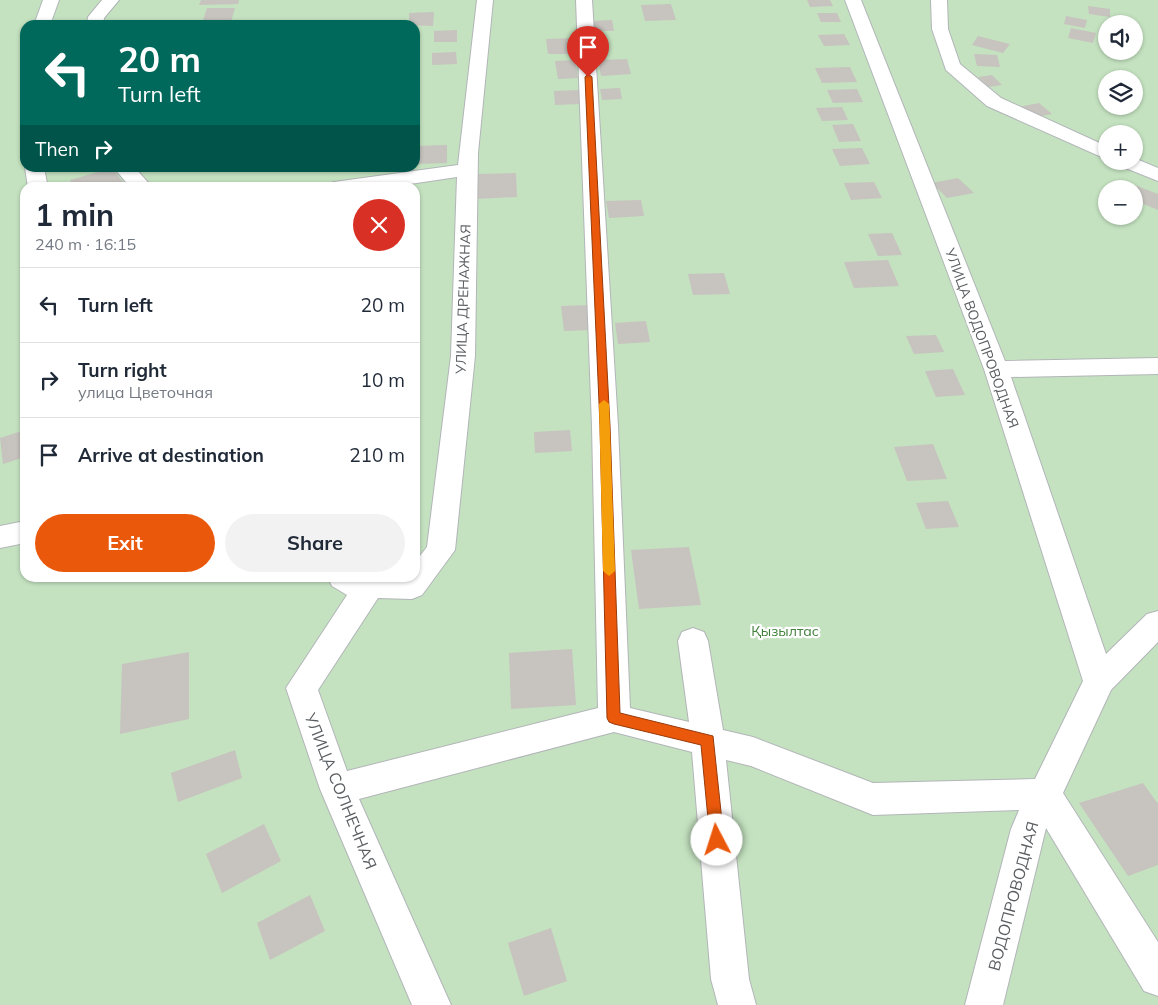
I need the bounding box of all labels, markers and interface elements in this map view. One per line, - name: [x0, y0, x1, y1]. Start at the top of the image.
- map controls: [1098, 15, 1143, 225]
- button: sound: [1098, 15, 1143, 60]
- pin: [567, 26, 609, 77]
- icon: arrive: [574, 33, 602, 61]
- text: 20 m: [118, 37, 201, 81]
- icon: left: [35, 40, 100, 105]
- button: layers: [1098, 70, 1143, 115]
- text: Turn left: [118, 80, 201, 108]
- button: +: [1098, 125, 1143, 170]
- icon: right: [89, 135, 117, 163]
- text: Then: [35, 137, 79, 161]
- button: −: [1098, 180, 1143, 225]
- text: 1 min: [35, 196, 114, 234]
- button: close: [353, 199, 405, 251]
- street label: УЛИЦА ДРЕНАЖНАЯ: [451, 224, 475, 375]
- text: 240 m · 16:15: [35, 234, 136, 254]
- street label: УЛИЦА ВОДОПРОВОДНАЯ: [941, 245, 1023, 430]
- icon: left: [35, 291, 63, 319]
- text: Turn left: [78, 293, 153, 317]
- text: 20 m: [361, 293, 405, 317]
- text: Turn right: [78, 358, 167, 382]
- icon: right: [35, 366, 63, 394]
- text: 10 m: [361, 368, 405, 392]
- text: улица Цветочная: [78, 382, 213, 402]
- icon: arrive: [35, 441, 63, 469]
- text: Arrive at destination: [78, 443, 264, 467]
- text: 210 m: [349, 443, 405, 467]
- button: Exit: [35, 514, 215, 572]
- button: Share: [225, 514, 405, 572]
- park label: Қызылтас: [751, 622, 819, 640]
- street label: УЛИЦА СОЛНЕЧНАЯ: [300, 709, 381, 872]
- position arrow: [690, 813, 742, 865]
- street label: ВОДОПРОВОДНАЯ: [983, 819, 1043, 973]

